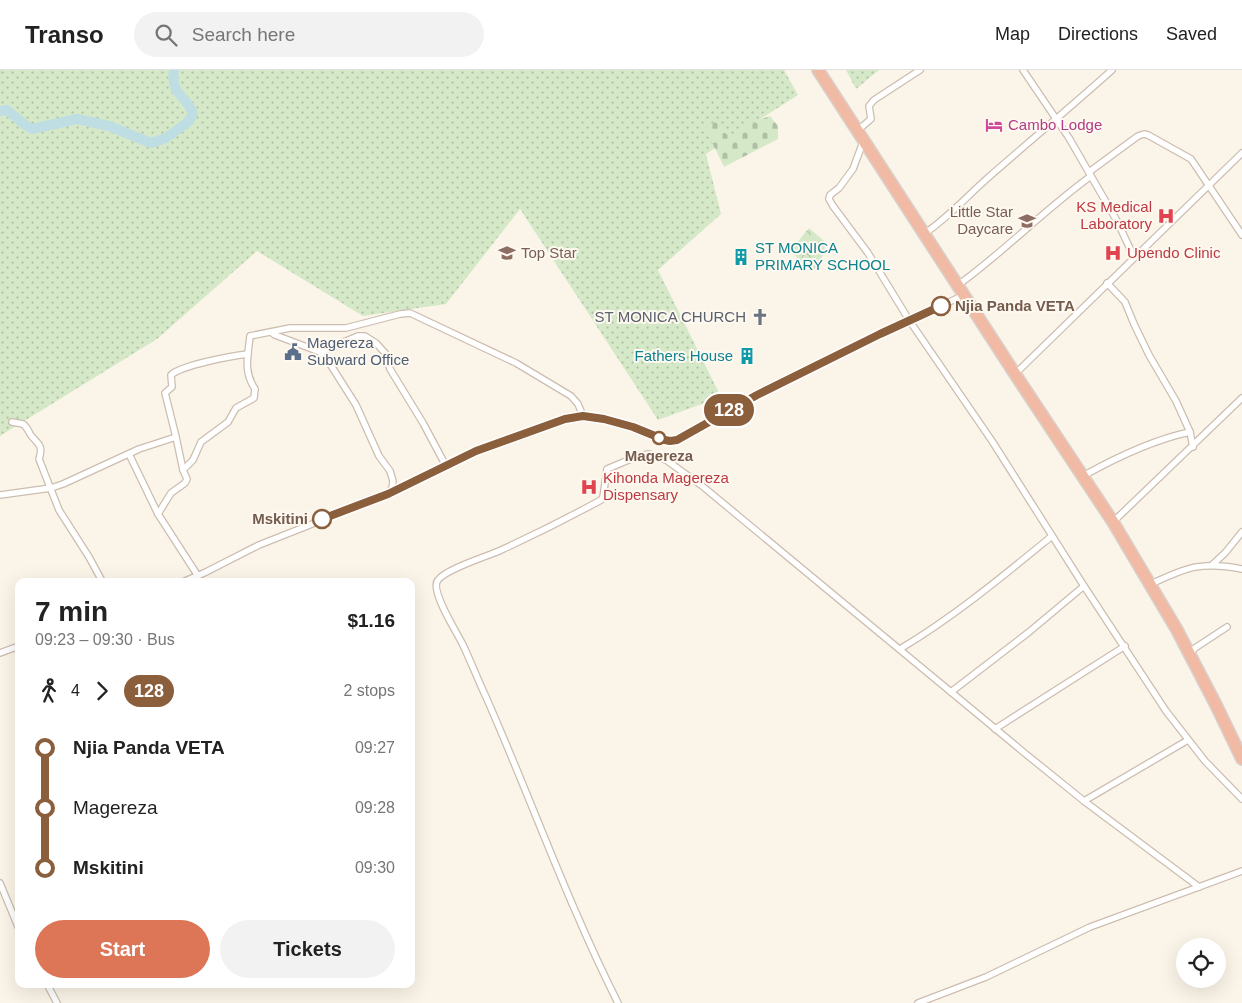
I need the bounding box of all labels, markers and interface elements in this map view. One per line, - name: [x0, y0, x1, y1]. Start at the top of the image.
- search box: [134, 12, 484, 57]
- text: Transo: [25, 21, 104, 48]
- icon: search: [152, 21, 180, 49]
- text: Search here: [192, 24, 295, 45]
- text: Map: [995, 24, 1030, 44]
- text: Directions: [1058, 24, 1138, 44]
- text: Saved: [1166, 24, 1217, 44]
- hotel icon: Cambo Lodge: [984, 115, 1004, 135]
- place label: Cambo Lodge: [1008, 116, 1102, 133]
- place label: KS Medical Laboratory: [1076, 198, 1152, 232]
- place label: Little Star Daycare: [950, 203, 1013, 237]
- hospital icon: KS Medical Laboratory: [1156, 206, 1176, 226]
- school or university icon: Little Star Daycare: [1017, 211, 1037, 231]
- place label: ST MONICA PRIMARY SCHOOL: [755, 239, 890, 273]
- school or university icon: Top Star: [497, 243, 517, 263]
- hospital icon: Upendo Clinic: [1103, 243, 1123, 263]
- place label: Top Star: [521, 244, 577, 261]
- place label: Upendo Clinic: [1127, 244, 1221, 261]
- building icon: ST MONICA PRIMARY SCHOOL: [731, 247, 751, 267]
- marker: Njia Panda VETA: [931, 296, 951, 316]
- place label: Njia Panda VETA: [955, 297, 1075, 314]
- church icon: ST MONICA CHURCH: [750, 307, 770, 327]
- place label: ST MONICA CHURCH: [595, 308, 746, 325]
- place label: Magereza Subward Office: [307, 334, 409, 368]
- public building icon: Magereza Subward Office: [283, 342, 303, 362]
- building icon: Fathers House: [737, 346, 757, 366]
- place label: Fathers House: [635, 347, 733, 364]
- line badge: 128: [700, 394, 758, 426]
- text: 128: [714, 400, 744, 420]
- marker: Magereza: [652, 431, 666, 445]
- place label: Magereza: [625, 447, 694, 464]
- place label: Kihonda Magereza Dispensary: [603, 469, 730, 503]
- hospital icon: Kihonda Magereza Dispensary: [579, 477, 599, 497]
- marker: Mskitini: [312, 509, 332, 529]
- place label: Mskitini: [252, 510, 308, 527]
- text: 7 min: [35, 596, 108, 627]
- text: $1.16: [347, 610, 395, 631]
- text: 09:23 – 09:30 · Bus: [35, 631, 175, 648]
- icon: walk: [35, 677, 63, 705]
- icon: forward: [88, 677, 116, 705]
- text: 128: [134, 681, 164, 701]
- text: 4: [71, 682, 80, 699]
- text: 2 stops: [343, 682, 395, 699]
- text: Njia Panda VETA: [73, 737, 225, 758]
- text: 09:27: [355, 739, 395, 756]
- text: Magereza: [73, 797, 158, 818]
- text: 09:28: [355, 799, 395, 816]
- text: Mskitini: [73, 857, 144, 878]
- text: 09:30: [355, 859, 395, 876]
- button: Start: [35, 920, 210, 978]
- button: Tickets: [220, 920, 395, 978]
- map controls: [1176, 938, 1226, 988]
- button: locate: [1176, 938, 1226, 988]

